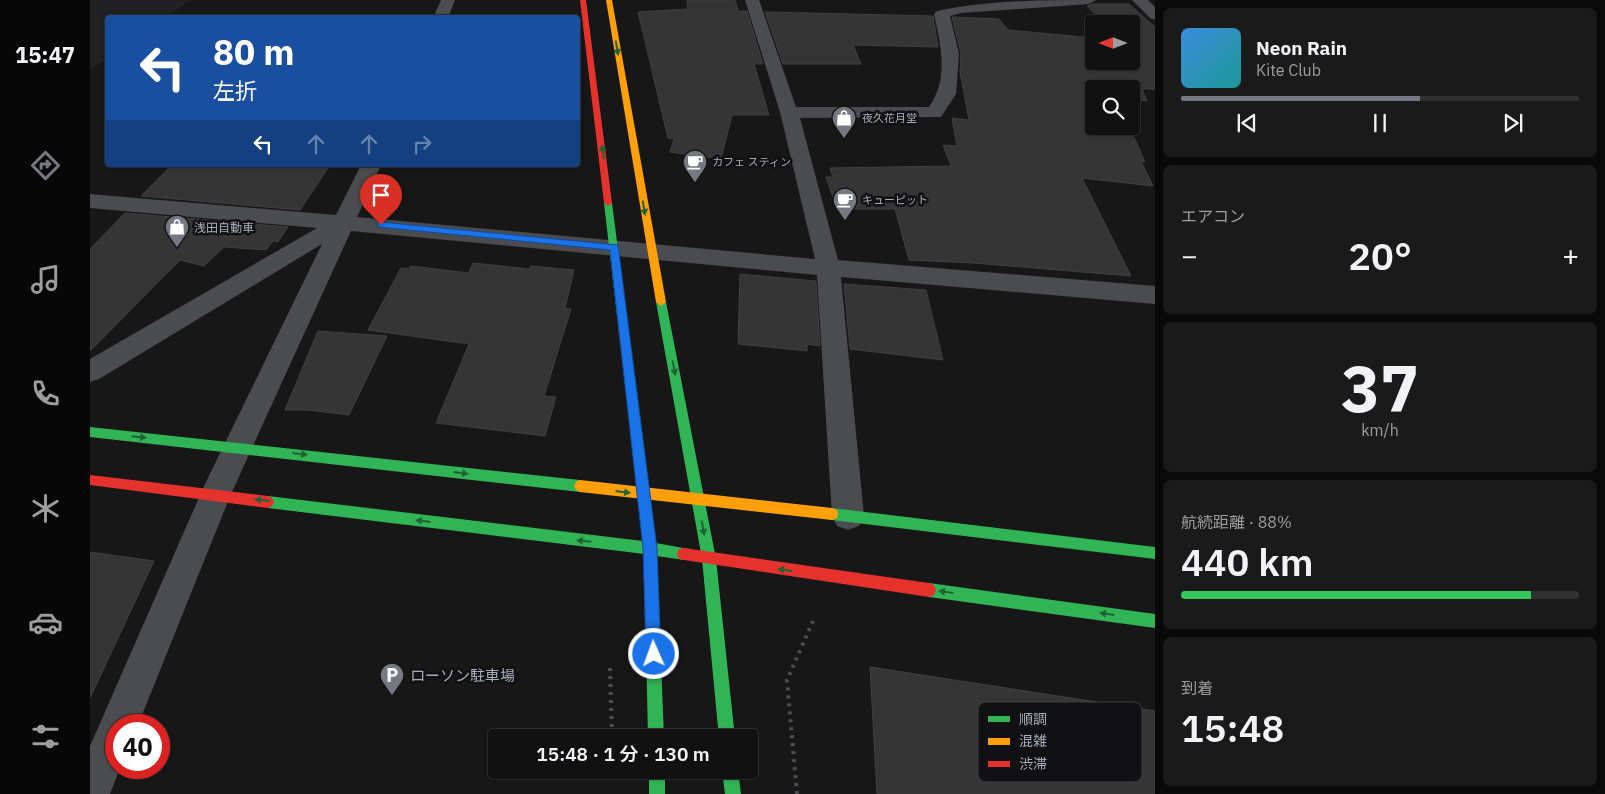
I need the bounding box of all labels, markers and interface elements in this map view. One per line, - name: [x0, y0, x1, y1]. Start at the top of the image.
- north arrow: [1085, 15, 1140, 70]
- map controls: [1085, 15, 1140, 135]
- text: 80 m: [213, 29, 295, 75]
- icon: left: [130, 35, 195, 100]
- text: Neon Rain: [1256, 36, 1347, 60]
- text: 15:47: [15, 40, 75, 69]
- one-way arrow: [614, 40, 622, 56]
- text: Kite Club: [1256, 60, 1321, 80]
- text: 左折: [213, 76, 257, 105]
- button: search: [1085, 80, 1140, 135]
- shop icon: 夜久花月堂: [831, 105, 857, 139]
- icon: previous: [1233, 109, 1261, 137]
- icon: pause: [1366, 109, 1394, 137]
- icon: next: [1499, 109, 1527, 137]
- place label: 夜久花月堂: [862, 111, 917, 125]
- icon: left: [249, 130, 277, 158]
- icon: ahead: [302, 130, 330, 158]
- icon: ahead: [355, 130, 383, 158]
- icon: right: [408, 130, 436, 158]
- one-way arrow: [599, 144, 607, 160]
- icon: directions: [28, 148, 63, 183]
- cafe icon: カフェ スティン: [682, 149, 708, 183]
- place label: カフェ スティン: [712, 155, 791, 169]
- pin: [360, 174, 402, 225]
- icon: arrive: [367, 181, 395, 209]
- cafe icon: キューピット: [832, 187, 858, 221]
- place label: キューピット: [862, 193, 928, 207]
- one-way arrow: [641, 201, 649, 217]
- text: エアコン: [1181, 206, 1245, 226]
- shop icon: 浅田自動車: [164, 214, 190, 248]
- place label: 浅田自動車: [194, 220, 254, 235]
- text: 20°: [1348, 231, 1412, 280]
- text: −: [1181, 237, 1198, 274]
- text: +: [1562, 237, 1579, 274]
- icon: music: [28, 262, 63, 297]
- text: 37: [1341, 345, 1419, 430]
- one-way arrow: [670, 361, 678, 377]
- icon: phone: [28, 376, 63, 411]
- text: km/h: [1361, 420, 1399, 440]
- one-way arrow: [131, 433, 147, 441]
- one-way arrow: [292, 450, 308, 458]
- one-way arrow: [454, 469, 470, 477]
- one-way arrow: [615, 488, 631, 496]
- icon: climate: [28, 491, 63, 526]
- one-way arrow: [253, 496, 269, 504]
- text: 航続距離 · 88%: [1181, 512, 1292, 532]
- one-way arrow: [415, 517, 431, 525]
- one-way arrow: [700, 520, 708, 536]
- one-way arrow: [576, 537, 592, 545]
- text: 440 km: [1181, 537, 1313, 586]
- one-way arrow: [776, 565, 792, 573]
- one-way arrow: [937, 588, 953, 596]
- icon: car: [28, 605, 63, 640]
- one-way arrow: [1098, 610, 1114, 618]
- position arrow: [627, 627, 679, 679]
- parking icon: ローソン駐車場: [379, 662, 405, 696]
- place label: ローソン駐車場: [410, 666, 515, 685]
- text: 到着: [1181, 678, 1213, 698]
- legend: [978, 702, 1142, 782]
- text: 15:48: [1181, 703, 1284, 752]
- text: 順調: [1019, 710, 1047, 728]
- speed limit sign: 40: [105, 714, 170, 779]
- icon: filters: [28, 719, 63, 754]
- text: 混雑: [1019, 732, 1047, 750]
- text: 15:48 · 1 分 · 130 m: [536, 742, 710, 766]
- text: 渋滞: [1019, 755, 1047, 773]

